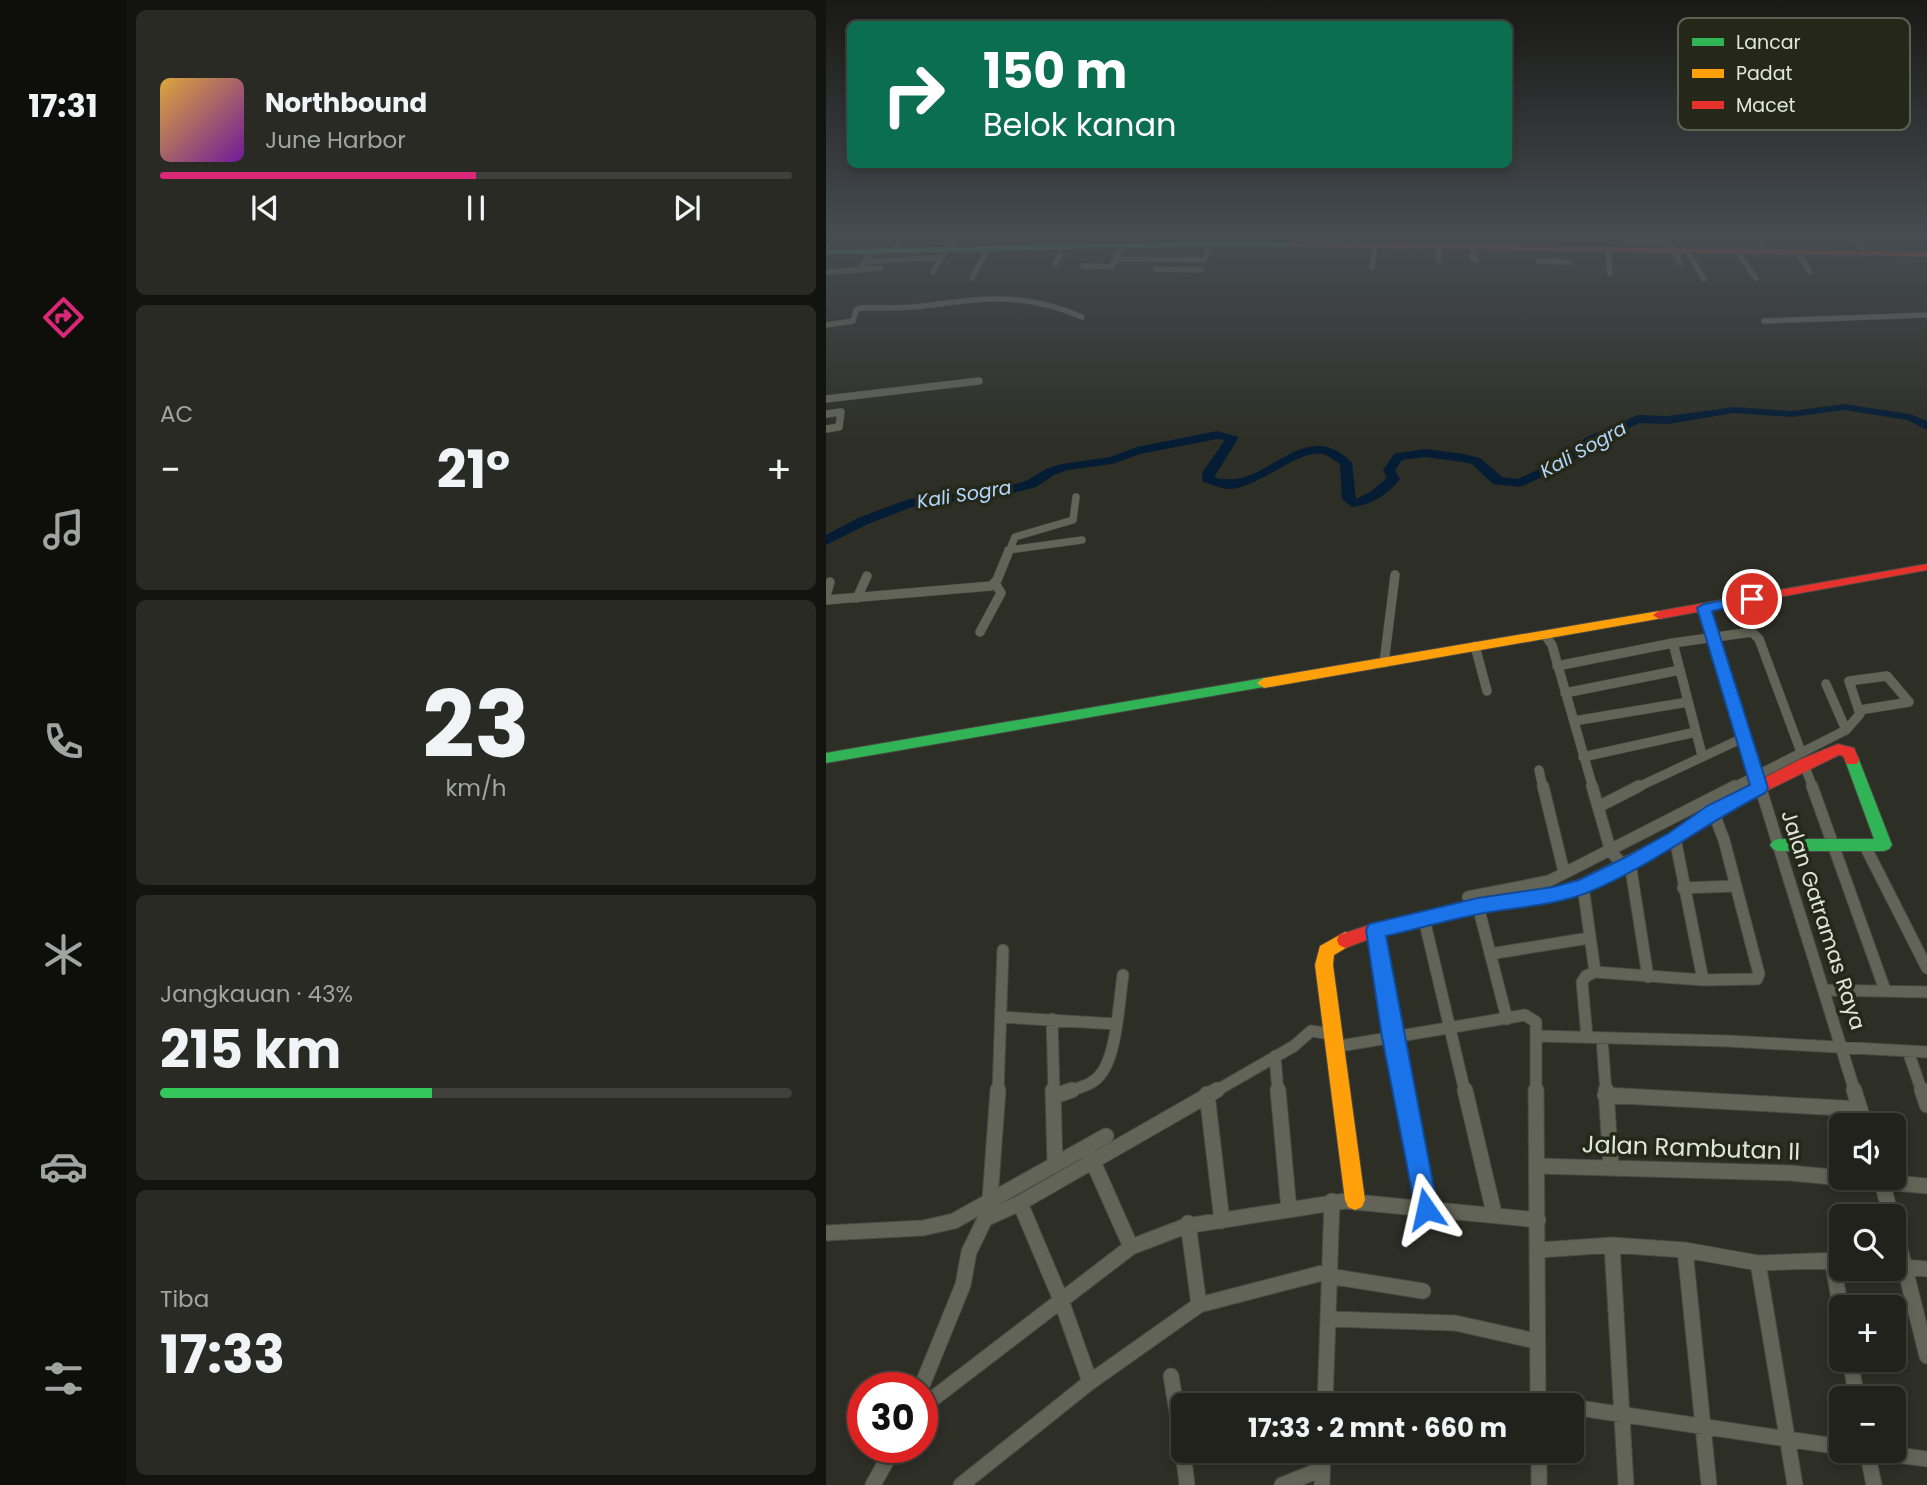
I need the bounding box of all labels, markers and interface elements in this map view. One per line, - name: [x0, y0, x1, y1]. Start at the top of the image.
- legend: [1678, 18, 1910, 130]
- text: Lancar: [1736, 29, 1801, 56]
- text: 150 m: [983, 37, 1128, 105]
- icon: right: [868, 49, 959, 140]
- text: Padat: [1736, 60, 1793, 87]
- text: 17:31: [28, 83, 98, 128]
- text: Northbound: [265, 85, 427, 121]
- text: Macet: [1736, 92, 1796, 119]
- text: Belok kanan: [983, 102, 1177, 147]
- text: June Harbor: [265, 124, 406, 156]
- icon: previous: [246, 189, 284, 227]
- icon: pause: [457, 189, 495, 227]
- icon: next: [668, 189, 706, 227]
- icon: directions: [39, 293, 88, 342]
- text: AC: [160, 398, 193, 430]
- water label: Kali Sogra: [1535, 414, 1632, 484]
- text: 21°: [437, 433, 510, 506]
- text: −: [160, 443, 181, 496]
- text: +: [766, 443, 792, 496]
- water label: Kali Sogra: [915, 474, 1013, 515]
- icon: music: [39, 505, 88, 554]
- pin: [1722, 569, 1782, 629]
- icon: arrive: [1733, 580, 1771, 618]
- text: 23: [422, 661, 530, 789]
- icon: phone: [39, 717, 88, 766]
- text: km/h: [445, 772, 507, 804]
- street label: Jalan Gatramas Raya: [1774, 806, 1873, 1033]
- icon: climate: [39, 930, 88, 979]
- text: Jangkauan · 43%: [160, 978, 353, 1010]
- text: 215 km: [160, 1013, 341, 1086]
- map controls: [1829, 1113, 1906, 1463]
- button: sound: [1829, 1113, 1906, 1190]
- street label: Jalan Rambutan II: [1581, 1127, 1801, 1168]
- icon: car: [39, 1142, 88, 1191]
- position arrow: [1389, 1172, 1463, 1246]
- button: search: [1829, 1204, 1906, 1281]
- text: Tiba: [160, 1283, 209, 1315]
- button: +: [1829, 1295, 1906, 1372]
- text: 17:33: [160, 1318, 285, 1391]
- icon: filters: [39, 1354, 88, 1403]
- speed limit sign: 30: [847, 1372, 938, 1463]
- button: −: [1829, 1386, 1906, 1463]
- text: 17:33 · 2 mnt · 660 m: [1248, 1410, 1507, 1446]

